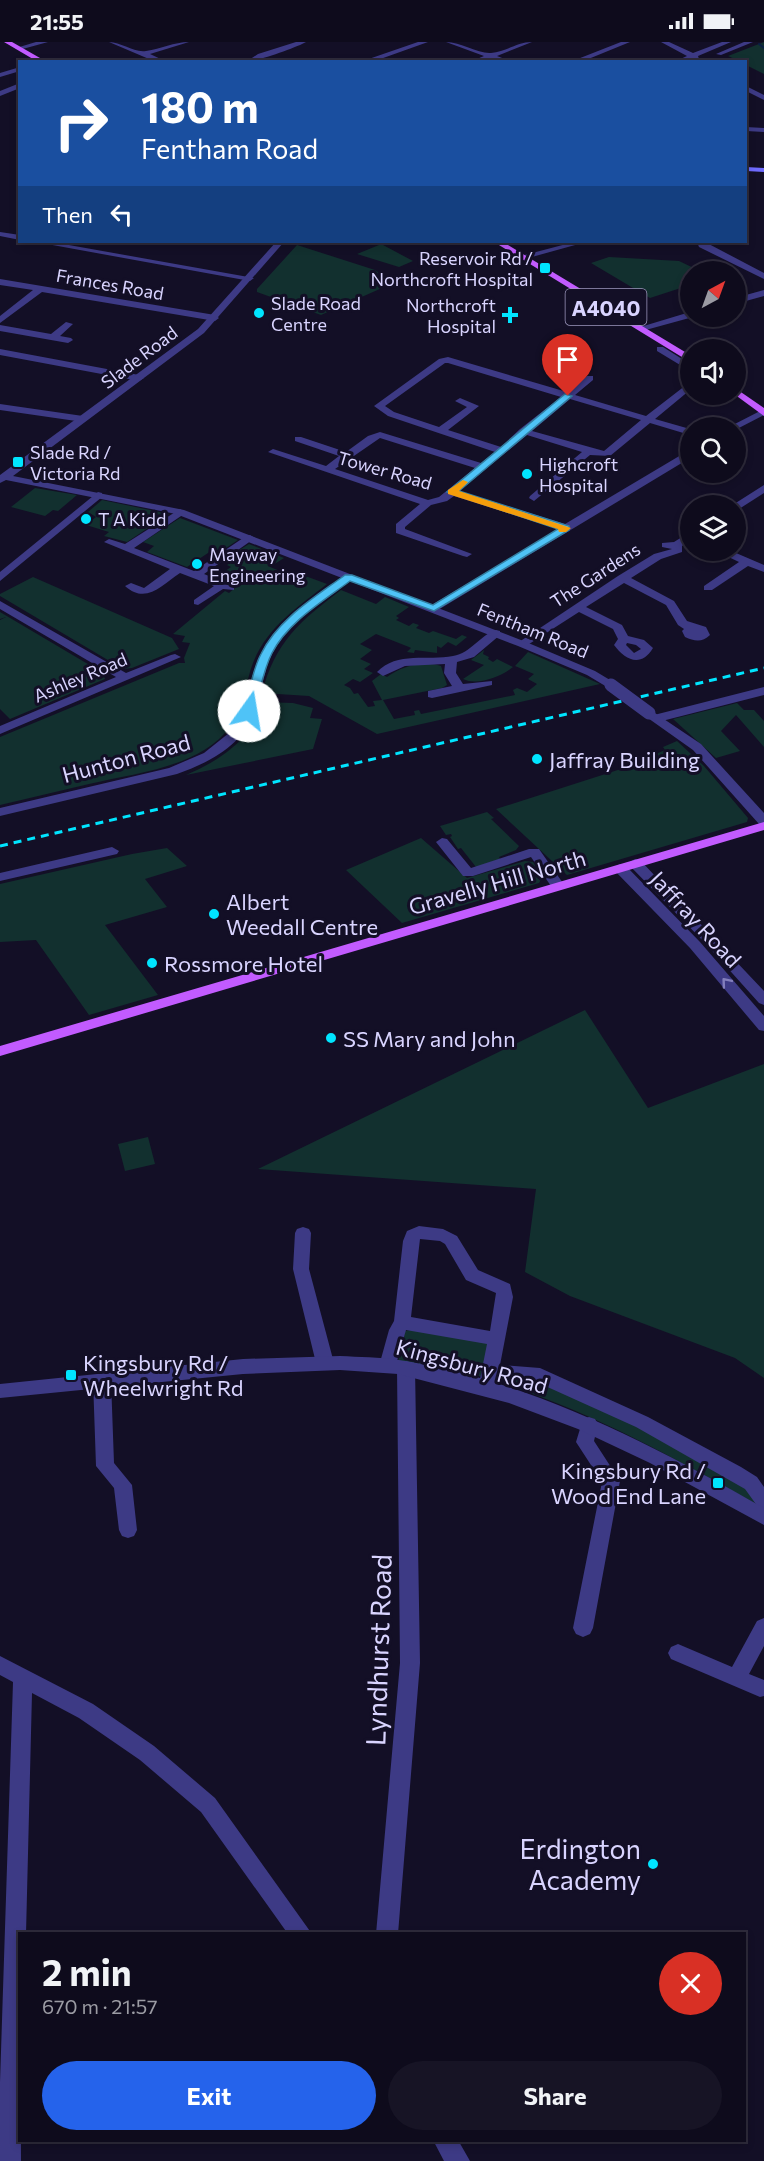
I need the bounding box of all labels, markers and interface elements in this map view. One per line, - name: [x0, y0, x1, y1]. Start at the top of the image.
- text: 21:55: [30, 8, 84, 35]
- text: 180 m: [141, 80, 259, 132]
- icon: right: [42, 84, 120, 162]
- text: Fentham Road: [141, 132, 318, 165]
- icon: left: [105, 198, 138, 231]
- text: Then: [42, 201, 93, 228]
- place label: Reservoir Rd / Northcroft Hospital: [371, 247, 533, 290]
- marker: Reservoir Rd / Northcroft Hospital: [538, 261, 552, 275]
- north arrow: [680, 261, 746, 327]
- map controls: [680, 261, 746, 561]
- street label: Frances Road: [54, 264, 166, 304]
- road number: A4040: [566, 289, 646, 325]
- place label: Slade Road Centre: [271, 292, 361, 335]
- place label: Northcroft Hospital: [406, 294, 496, 337]
- marker: Slade Road Centre: [252, 306, 266, 320]
- marker: Northcroft Hospital: [501, 306, 519, 324]
- street label: Slade Road: [96, 321, 182, 393]
- pin: [542, 334, 593, 396]
- button: sound: [680, 339, 746, 405]
- icon: arrive: [551, 343, 584, 376]
- button: search: [680, 417, 746, 483]
- place label: Slade Rd / Victoria Rd: [30, 441, 120, 484]
- street label: Tower Road: [335, 446, 435, 494]
- place label: Highcroft Hospital: [539, 453, 618, 496]
- marker: Slade Rd / Victoria Rd: [11, 455, 25, 469]
- marker: Highcroft Hospital: [520, 467, 534, 481]
- button: layers: [680, 495, 746, 561]
- place label: T A Kidd: [98, 508, 166, 530]
- marker: T A Kidd: [79, 512, 93, 526]
- street label: The Gardens: [546, 538, 644, 612]
- place label: Mayway Engineering: [209, 543, 306, 586]
- marker: Mayway Engineering: [190, 557, 204, 571]
- street label: Fentham Road: [474, 598, 592, 662]
- street label: Ashley Road: [30, 647, 130, 707]
- position arrow: [217, 679, 281, 743]
- street label: Hunton Road: [59, 728, 193, 788]
- place label: Jaffray Building: [549, 746, 700, 773]
- marker: Jaffray Building: [530, 752, 544, 766]
- street label: Gravelly Hill North: [405, 844, 589, 920]
- street label: Jaffray Road: [645, 865, 747, 973]
- place label: Albert Weedall Centre: [226, 888, 378, 940]
- marker: Albert Weedall Centre: [207, 907, 221, 921]
- place label: Rossmore Hotel: [164, 950, 323, 977]
- marker: Rossmore Hotel: [145, 956, 159, 970]
- one-way arrow: [722, 978, 733, 989]
- place label: SS Mary and John: [343, 1025, 516, 1052]
- marker: SS Mary and John: [324, 1031, 338, 1045]
- street label: Kingsbury Road: [393, 1333, 551, 1399]
- place label: Kingsbury Rd / Wheelwright Rd: [83, 1349, 243, 1401]
- marker: Kingsbury Rd / Wheelwright Rd: [64, 1368, 78, 1382]
- place label: Kingsbury Rd / Wood End Lane: [551, 1457, 706, 1509]
- marker: Kingsbury Rd / Wood End Lane: [711, 1476, 725, 1490]
- street label: Lyndhurst Road: [358, 1553, 398, 1747]
- place label: Erdington Academy: [520, 1832, 641, 1896]
- marker: Erdington Academy: [646, 1857, 660, 1871]
- text: 2 min: [42, 1949, 132, 1993]
- button: close: [659, 1952, 722, 2015]
- text: 670 m · 21:57: [42, 1994, 158, 2018]
- button: Exit: [42, 2061, 376, 2130]
- button: Share: [388, 2061, 722, 2130]

